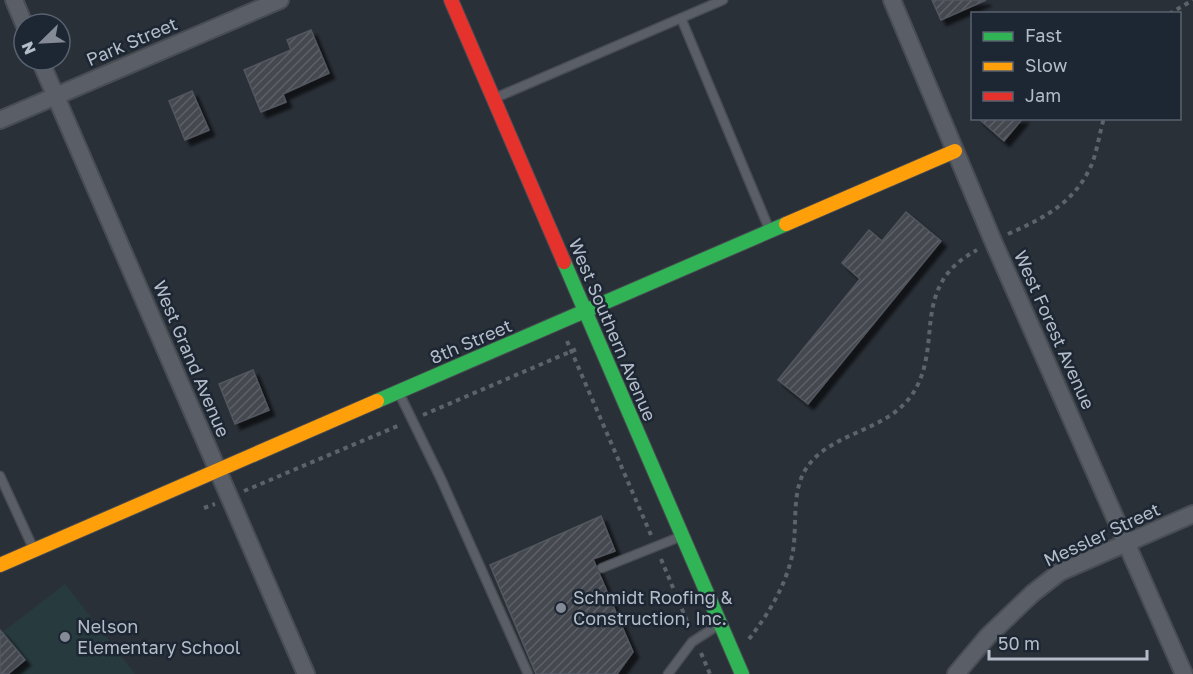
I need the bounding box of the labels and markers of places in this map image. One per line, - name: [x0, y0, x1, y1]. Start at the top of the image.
- place label: Schmidt Roofing & Construction, Inc.: [573, 586, 733, 629]
- marker: Schmidt Roofing & Construction, Inc.: [554, 601, 568, 615]
- place label: Nelson Elementary School: [77, 615, 241, 658]
- marker: Nelson Elementary School: [58, 630, 72, 644]

